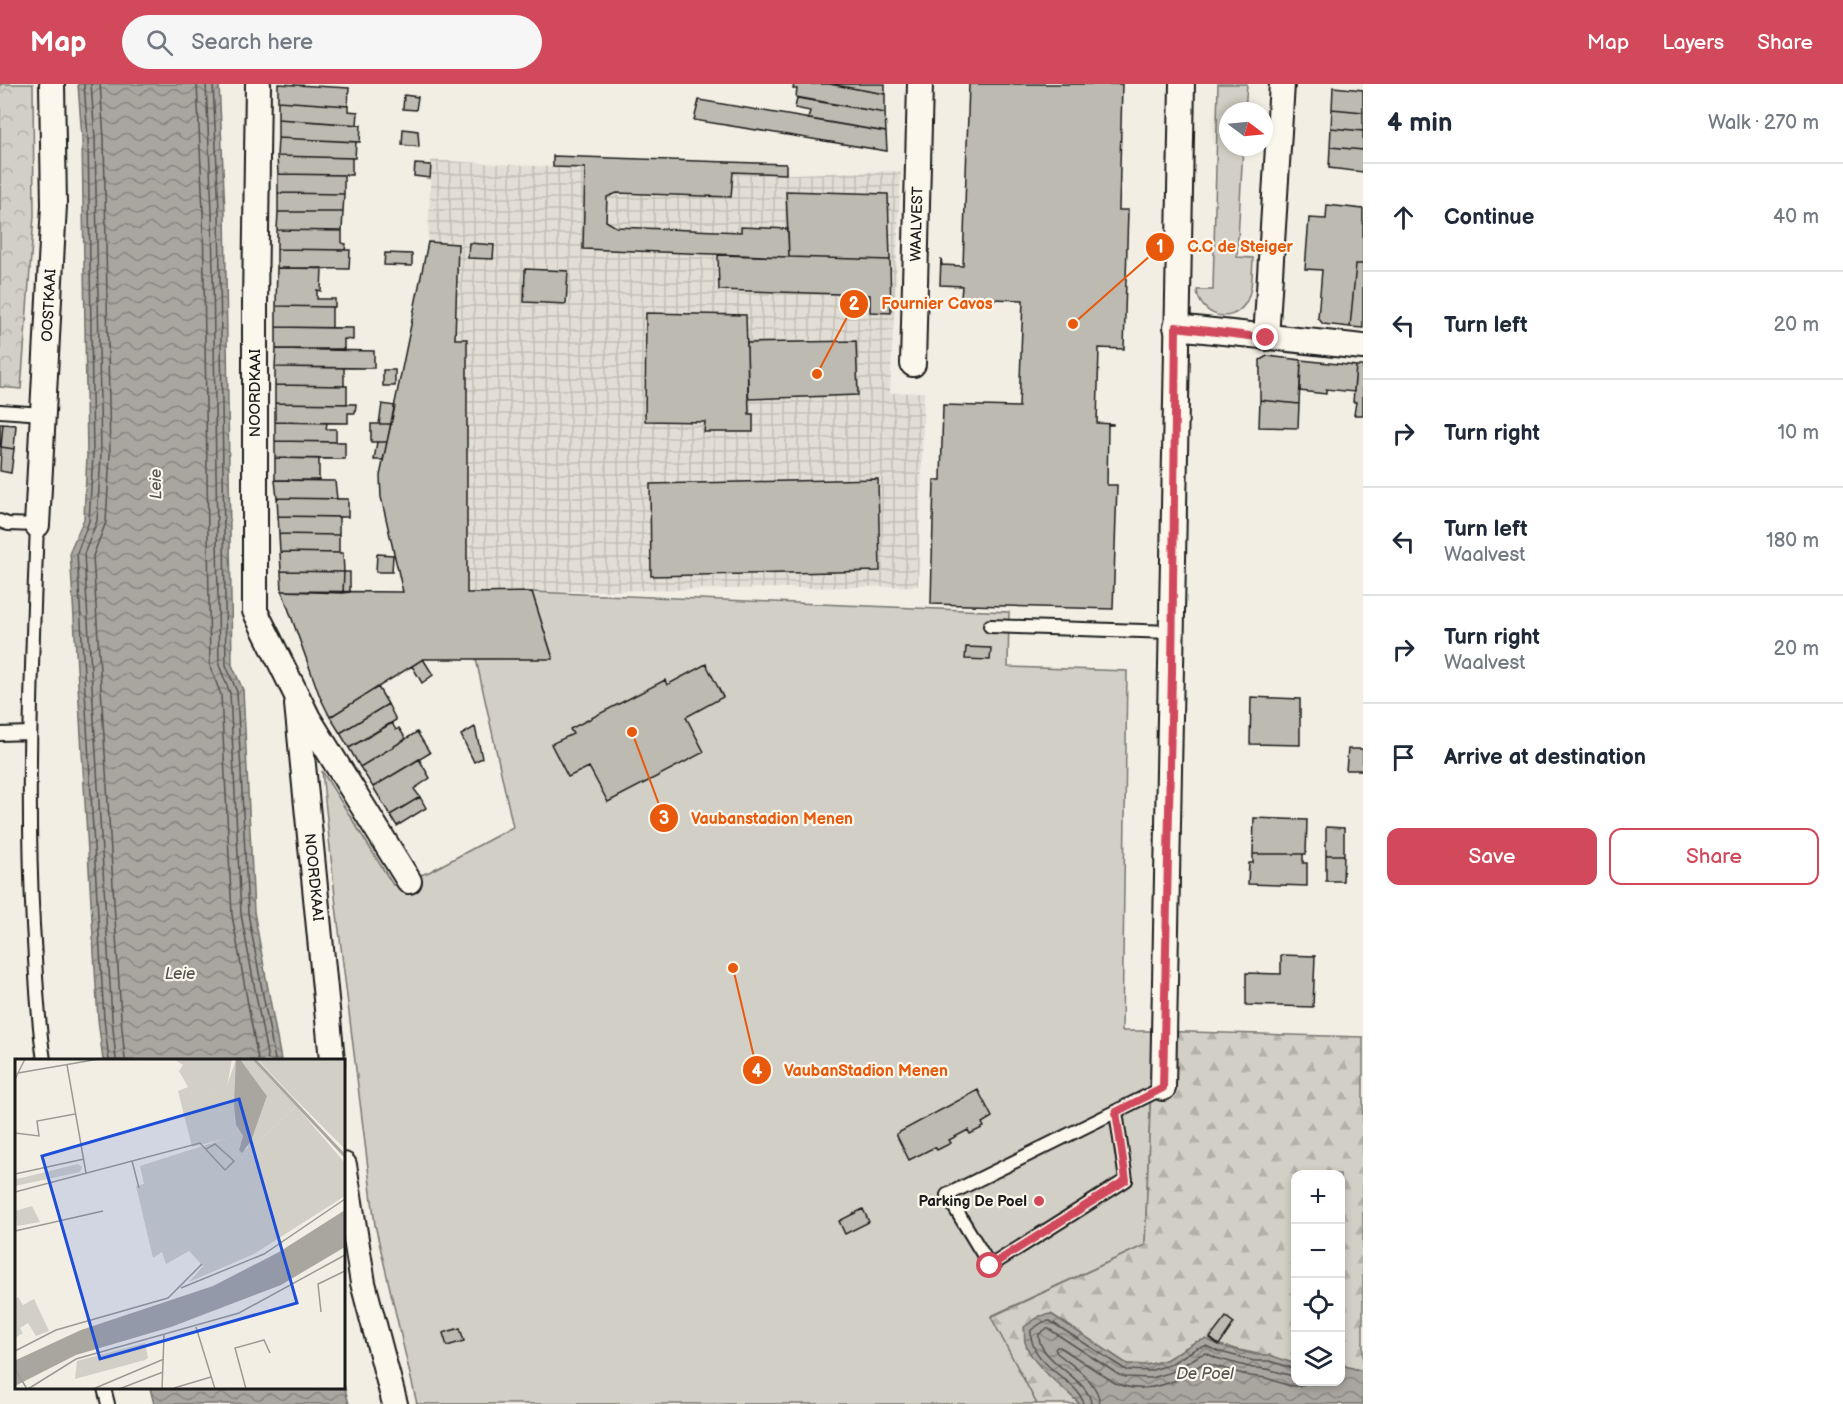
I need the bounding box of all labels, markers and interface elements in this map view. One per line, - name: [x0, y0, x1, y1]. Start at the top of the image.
- search box: [122, 15, 542, 69]
- text: Map: [30, 26, 86, 59]
- icon: search: [143, 26, 176, 59]
- text: Search here: [191, 29, 313, 56]
- text: Map: [1587, 30, 1629, 55]
- text: Layers: [1662, 30, 1724, 55]
- text: Share: [1757, 30, 1813, 55]
- north arrow: [1219, 102, 1273, 156]
- text: 4 min: [1387, 108, 1452, 139]
- text: Walk · 270 m: [1708, 111, 1819, 135]
- street label: WAALVEST: [907, 186, 927, 262]
- icon: ahead: [1387, 201, 1420, 234]
- text: Continue: [1444, 204, 1534, 231]
- text: 40 m: [1773, 205, 1819, 229]
- callout: C.C de Steiger: [1145, 230, 1305, 264]
- text: 1: [1156, 237, 1164, 258]
- text: C.C de Steiger: [1187, 238, 1293, 257]
- street label: OOSTKAAI: [38, 268, 61, 342]
- callout: Fournier Cavos: [839, 287, 1005, 321]
- text: 2: [849, 294, 860, 315]
- text: Fournier Cavos: [881, 295, 993, 314]
- icon: left: [1387, 309, 1420, 342]
- text: Turn left: [1444, 312, 1528, 339]
- text: 20 m: [1774, 313, 1819, 337]
- route end: [1252, 324, 1278, 350]
- street label: NOORDKAAI: [246, 349, 265, 437]
- icon: right: [1387, 417, 1420, 450]
- text: Turn right: [1444, 420, 1540, 447]
- text: 10 m: [1778, 421, 1819, 445]
- water label: Leie: [147, 469, 166, 499]
- text: Turn left: [1444, 516, 1528, 543]
- icon: left: [1387, 525, 1420, 558]
- text: 180 m: [1766, 529, 1819, 553]
- text: Waalvest: [1444, 543, 1525, 567]
- text: Turn right: [1444, 624, 1540, 651]
- icon: right: [1387, 633, 1420, 666]
- text: 20 m: [1774, 637, 1819, 661]
- text: Waalvest: [1444, 651, 1525, 675]
- icon: arrive: [1387, 741, 1420, 774]
- text: Arrive at destination: [1444, 744, 1646, 771]
- callout: Vaubanstadion Menen: [649, 801, 865, 835]
- text: 3: [659, 808, 669, 829]
- text: Vaubanstadion Menen: [691, 810, 853, 829]
- button: Save: [1387, 828, 1597, 885]
- button: Share: [1609, 828, 1819, 885]
- street label: NOORDKAAI: [300, 832, 327, 922]
- water label: Leie: [165, 965, 195, 984]
- callout: VaubanStadion Menen: [742, 1053, 960, 1087]
- inset map: [15, 1059, 345, 1389]
- text: 4: [752, 1061, 763, 1082]
- text: VaubanStadion Menen: [784, 1062, 948, 1081]
- map controls: [1291, 1170, 1345, 1386]
- button: +: [1291, 1170, 1345, 1224]
- place label: Parking De Poel: [918, 1192, 1027, 1211]
- marker: Parking De Poel: [1032, 1194, 1046, 1208]
- button: −: [1291, 1224, 1345, 1278]
- route start: [976, 1252, 1002, 1278]
- button: locate: [1291, 1278, 1345, 1332]
- button: layers: [1291, 1332, 1345, 1386]
- water label: De Poel: [1176, 1365, 1235, 1384]

